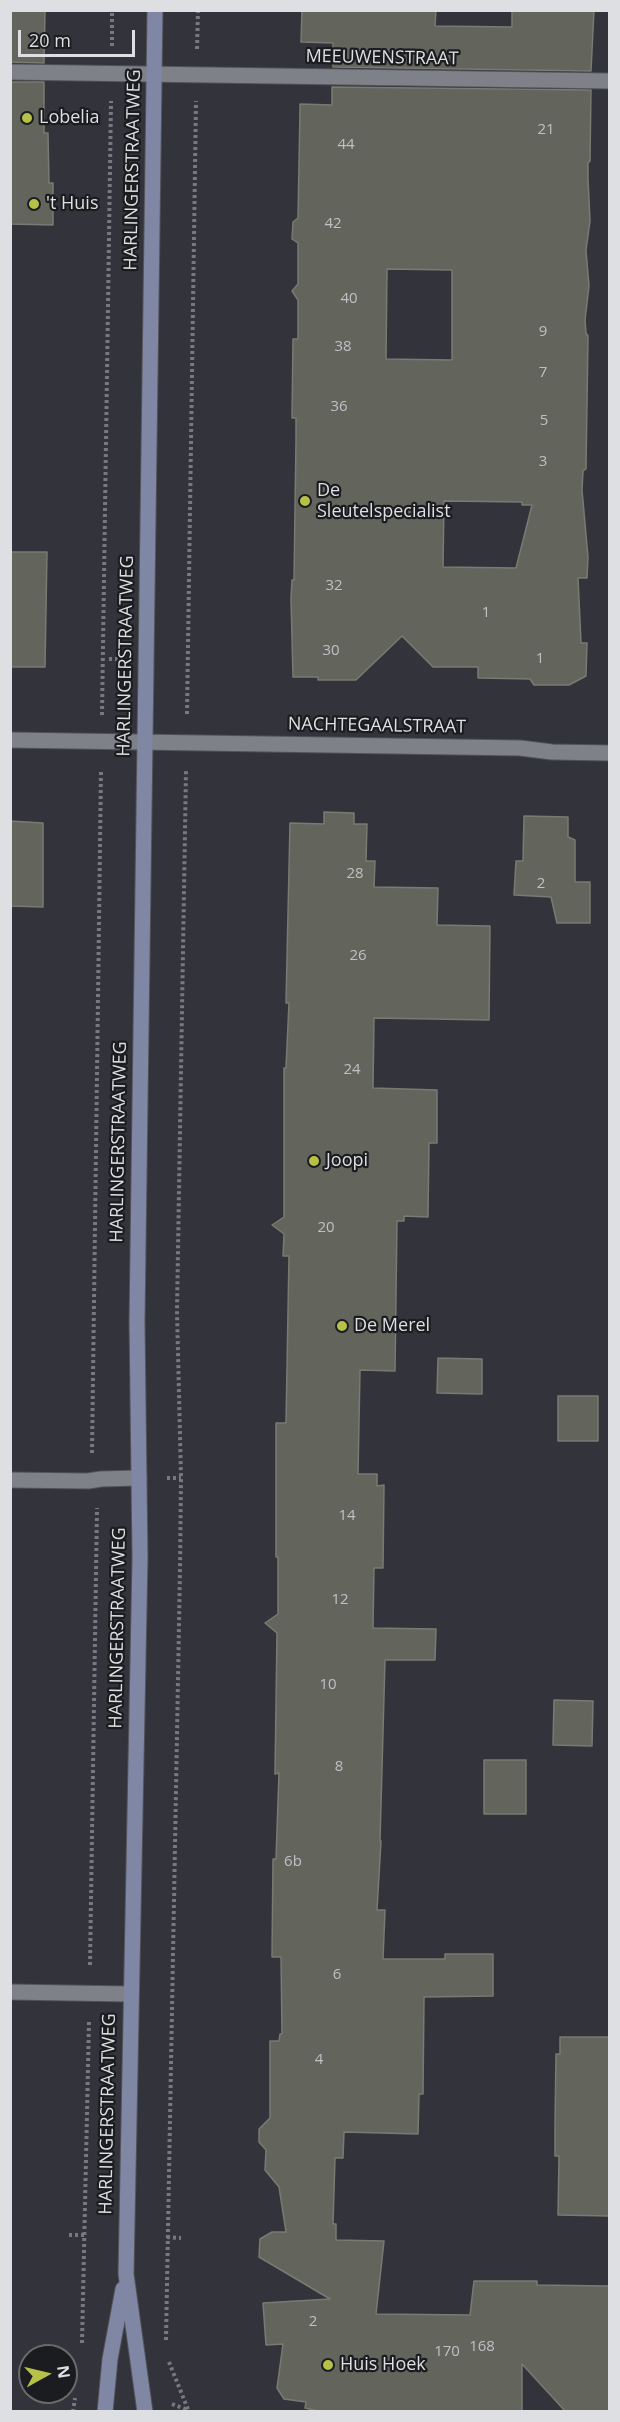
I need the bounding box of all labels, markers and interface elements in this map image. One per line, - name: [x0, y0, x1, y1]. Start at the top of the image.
- scale bar: [21, 18, 138, 56]
- text: 20 m: [29, 28, 71, 52]
- street label: MEEUWENSTRAAT: [305, 46, 459, 70]
- street label: HARLINGERSTRAATWEG: [120, 69, 146, 271]
- place label: Lobelia: [39, 107, 99, 129]
- marker: Lobelia: [20, 111, 34, 125]
- house number: 21: [537, 121, 555, 139]
- house number: 44: [337, 136, 355, 154]
- place label: 't Huis: [46, 193, 98, 215]
- marker: 't Huis: [27, 197, 41, 211]
- house number: 42: [324, 215, 342, 233]
- house number: 40: [340, 290, 358, 308]
- house number: 9: [539, 323, 547, 341]
- house number: 38: [334, 338, 352, 356]
- house number: 7: [539, 364, 547, 382]
- house number: 36: [330, 398, 348, 416]
- house number: 5: [540, 412, 548, 430]
- house number: 3: [539, 453, 547, 471]
- place label: De Sleutelspecialist: [317, 480, 451, 522]
- marker: De Sleutelspecialist: [298, 494, 312, 508]
- street label: HARLINGERSTRAATWEG: [113, 555, 139, 757]
- house number: 32: [325, 577, 343, 595]
- house number: 1: [482, 604, 490, 622]
- house number: 30: [322, 642, 340, 660]
- house number: 1: [536, 650, 544, 668]
- street label: NACHTEGAALSTRAAT: [288, 714, 466, 738]
- house number: 28: [346, 865, 364, 883]
- house number: 2: [537, 875, 545, 893]
- house number: 26: [349, 947, 367, 965]
- street label: HARLINGERSTRAATWEG: [106, 1041, 132, 1243]
- house number: 24: [343, 1061, 361, 1079]
- place label: Joopi: [326, 1150, 368, 1172]
- marker: Joopi: [307, 1154, 321, 1168]
- house number: 20: [317, 1219, 335, 1237]
- place label: De Merel: [354, 1315, 430, 1337]
- marker: De Merel: [335, 1319, 349, 1333]
- house number: 14: [338, 1507, 356, 1525]
- street label: HARLINGERSTRAATWEG: [105, 1527, 131, 1729]
- house number: 12: [331, 1591, 349, 1609]
- house number: 10: [319, 1676, 337, 1694]
- house number: 8: [335, 1758, 343, 1776]
- house number: 6b: [284, 1853, 302, 1871]
- house number: 6: [333, 1966, 341, 1984]
- street label: HARLINGERSTRAATWEG: [95, 2013, 121, 2215]
- house number: 4: [315, 2051, 323, 2069]
- house number: 2: [309, 2313, 317, 2331]
- house number: 168: [469, 2338, 495, 2356]
- house number: 170: [434, 2343, 460, 2361]
- north arrow: [18, 2344, 78, 2404]
- place label: Huis Hoek: [340, 2354, 426, 2376]
- marker: Huis Hoek: [321, 2358, 335, 2372]
- text: N: [52, 2364, 76, 2380]

